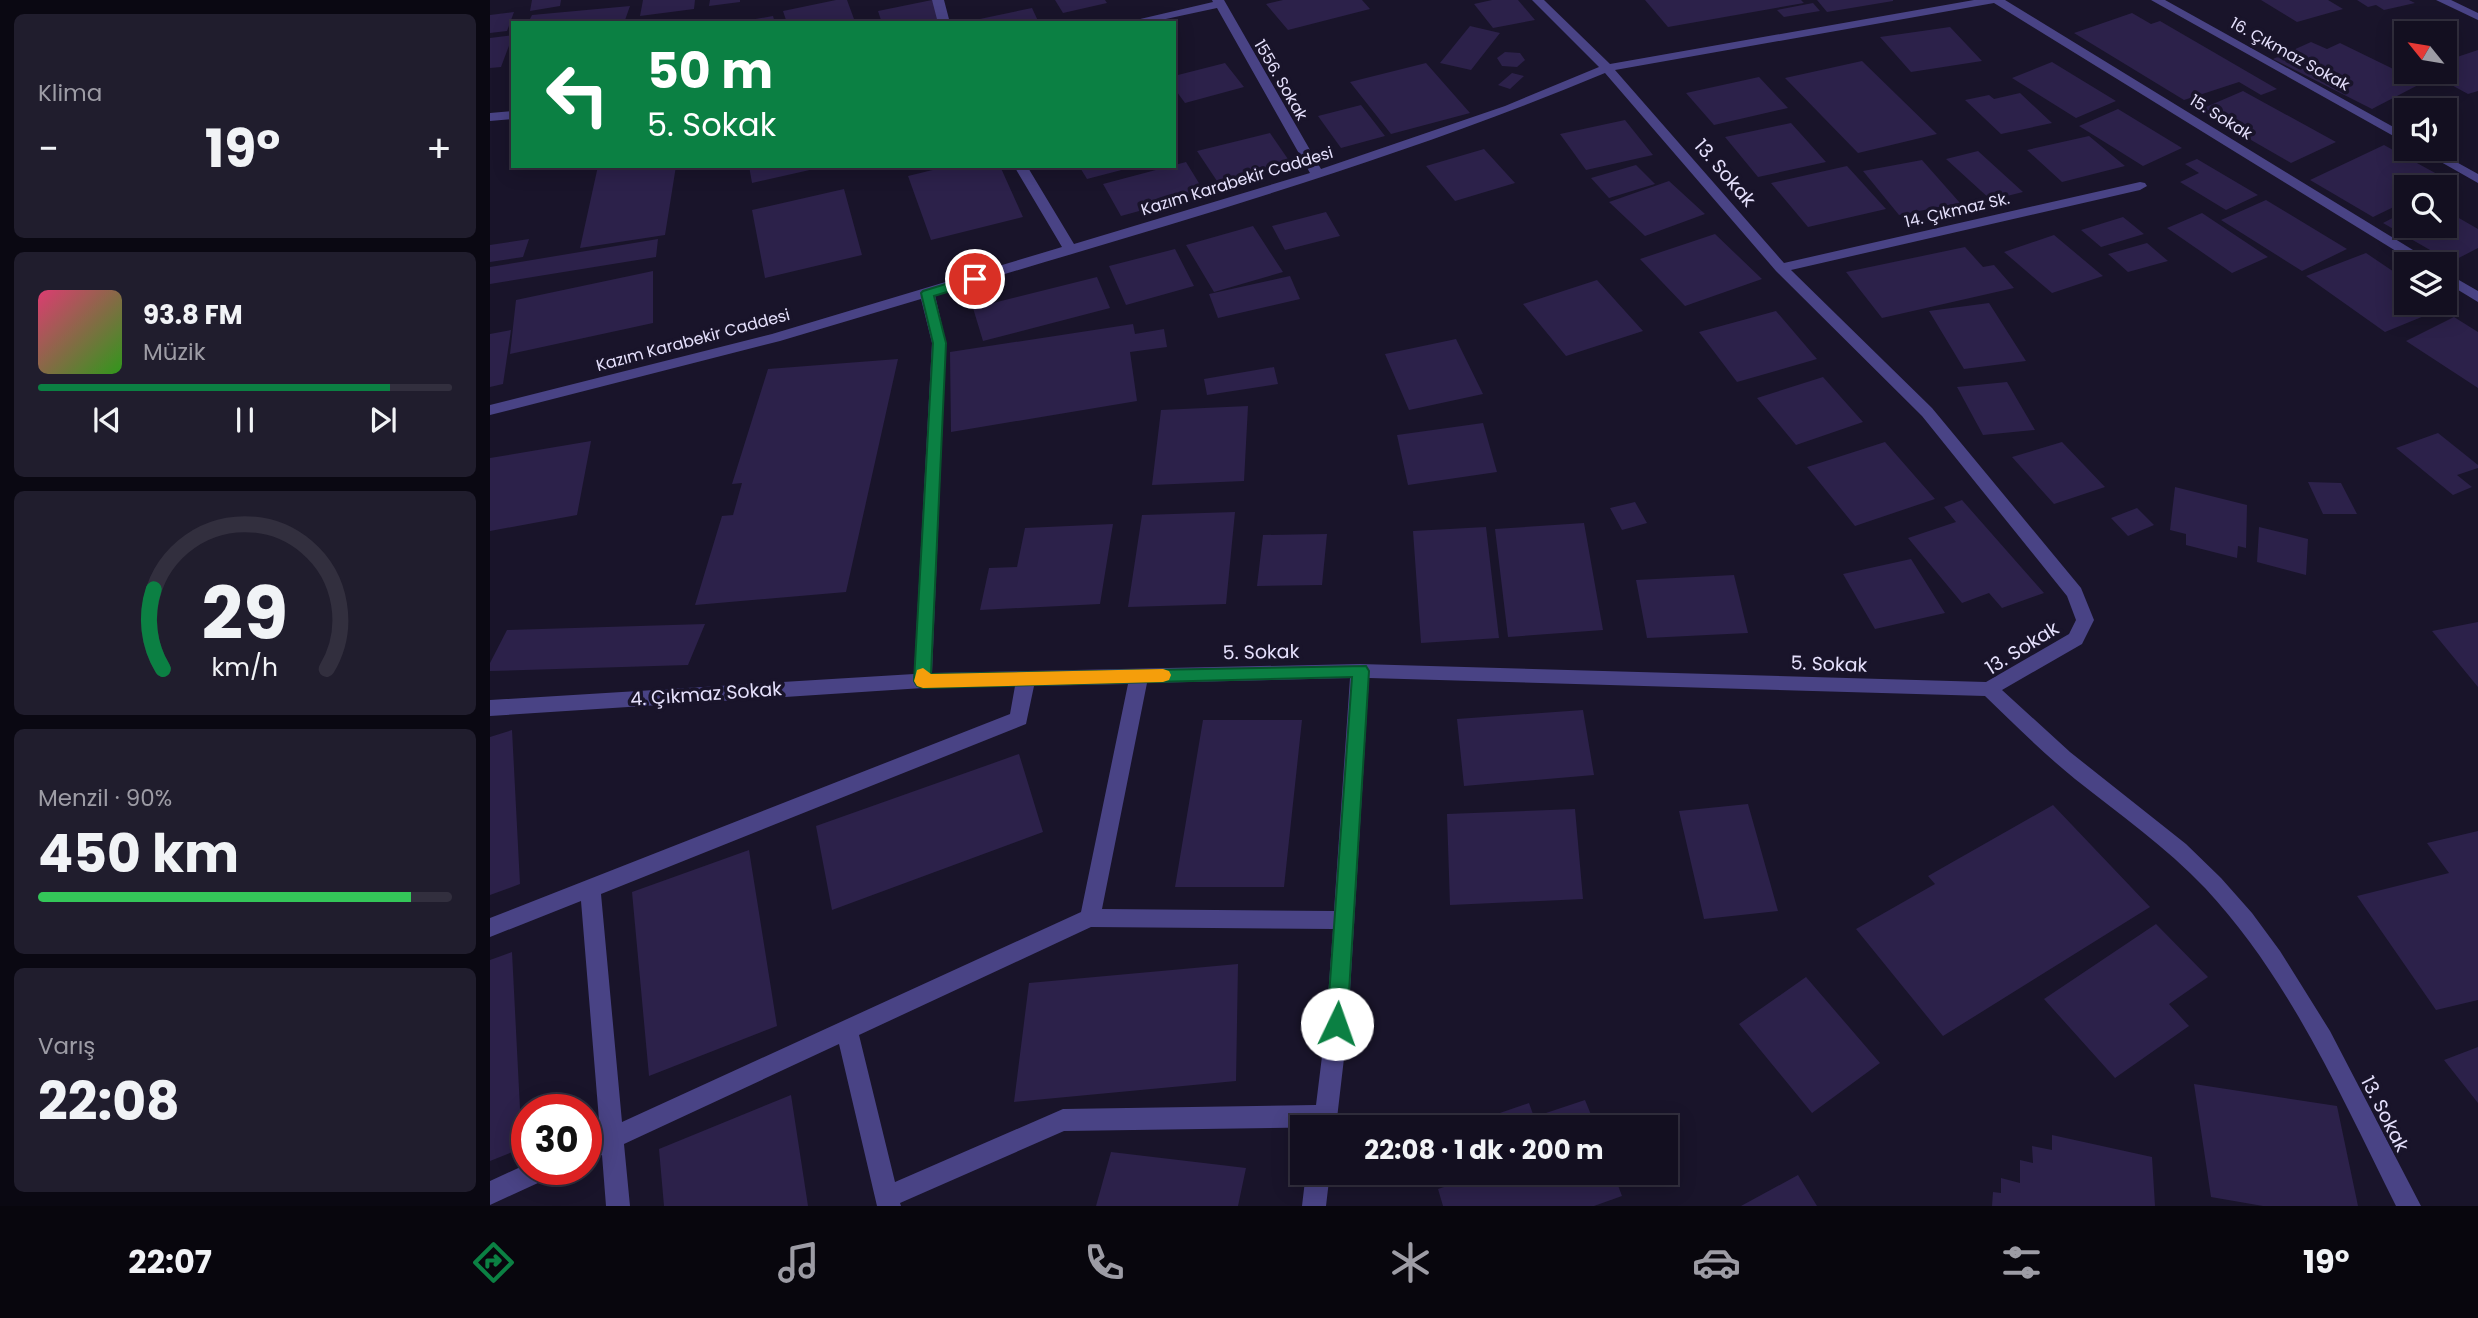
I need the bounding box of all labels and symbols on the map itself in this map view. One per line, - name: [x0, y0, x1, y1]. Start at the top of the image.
- street label: 16. Çıkmaz Sokak: [2226, 12, 2354, 97]
- north arrow: [2394, 21, 2457, 84]
- street label: 1556. Sokak: [1249, 35, 1314, 125]
- street label: 15. Sokak: [2185, 89, 2257, 146]
- street label: 13. Sokak: [1688, 133, 1762, 213]
- street label: Kazım Karabekir Caddesi: [1138, 141, 1336, 221]
- street label: 14. Çıkmaz Sk.: [1902, 187, 2012, 233]
- pin: [945, 249, 1005, 309]
- street label: Kazım Karabekir Caddesi: [594, 303, 792, 377]
- street label: 13. Sokak: [1980, 615, 2064, 681]
- street label: 5. Sokak: [1222, 638, 1300, 666]
- street label: 5. Sokak: [1790, 649, 1868, 679]
- street label: 4. Çıkmaz Sokak: [629, 675, 783, 713]
- position arrow: [1300, 987, 1374, 1061]
- street label: 13. Sokak: [2354, 1071, 2416, 1157]
- speed limit sign: 30: [511, 1094, 602, 1185]

